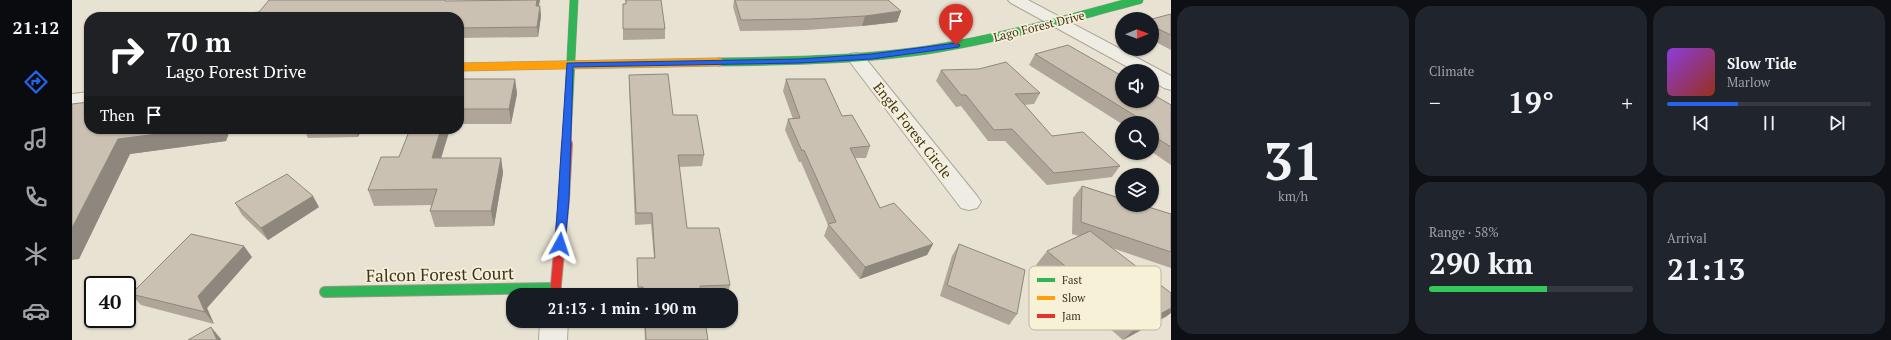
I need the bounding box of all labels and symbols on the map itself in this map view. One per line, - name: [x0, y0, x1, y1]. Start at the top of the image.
- pin: [939, 4, 973, 45]
- street label: Lago Forest Drive: [992, 7, 1086, 45]
- north arrow: [1115, 12, 1159, 56]
- street label: Engle Forest Circle: [869, 78, 957, 182]
- position arrow: [539, 223, 581, 265]
- street label: Falcon Forest Court: [366, 261, 515, 287]
- legend: [1029, 266, 1161, 330]
- text: Fast: [1062, 273, 1082, 287]
- speed limit sign: 40: [84, 276, 136, 328]
- text: Slow: [1062, 291, 1086, 305]
- text: Jam: [1062, 309, 1081, 323]

